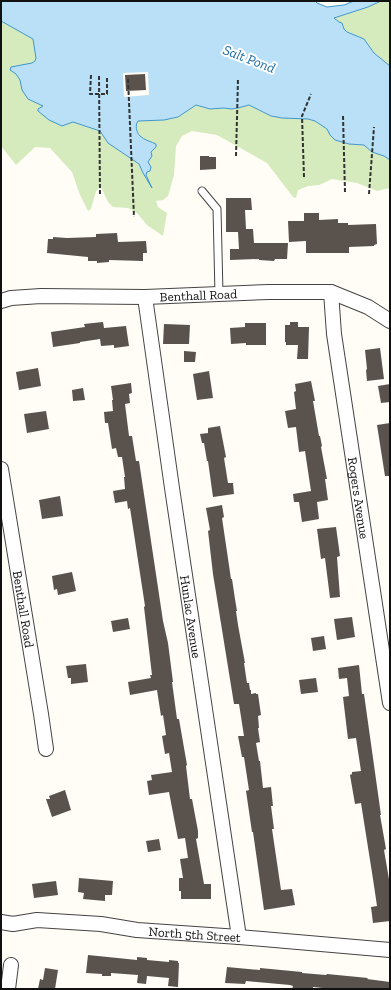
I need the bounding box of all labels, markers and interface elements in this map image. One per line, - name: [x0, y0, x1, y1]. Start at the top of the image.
- water label: Salt Pond: [221, 41, 277, 77]
- street label: Benthall Road: [159, 286, 238, 304]
- street label: Rogers Avenue: [345, 456, 373, 540]
- street label: Benthall Road: [10, 570, 38, 649]
- street label: Hunlac Avenue: [178, 574, 205, 659]
- street label: North 5th Street: [148, 923, 241, 945]

